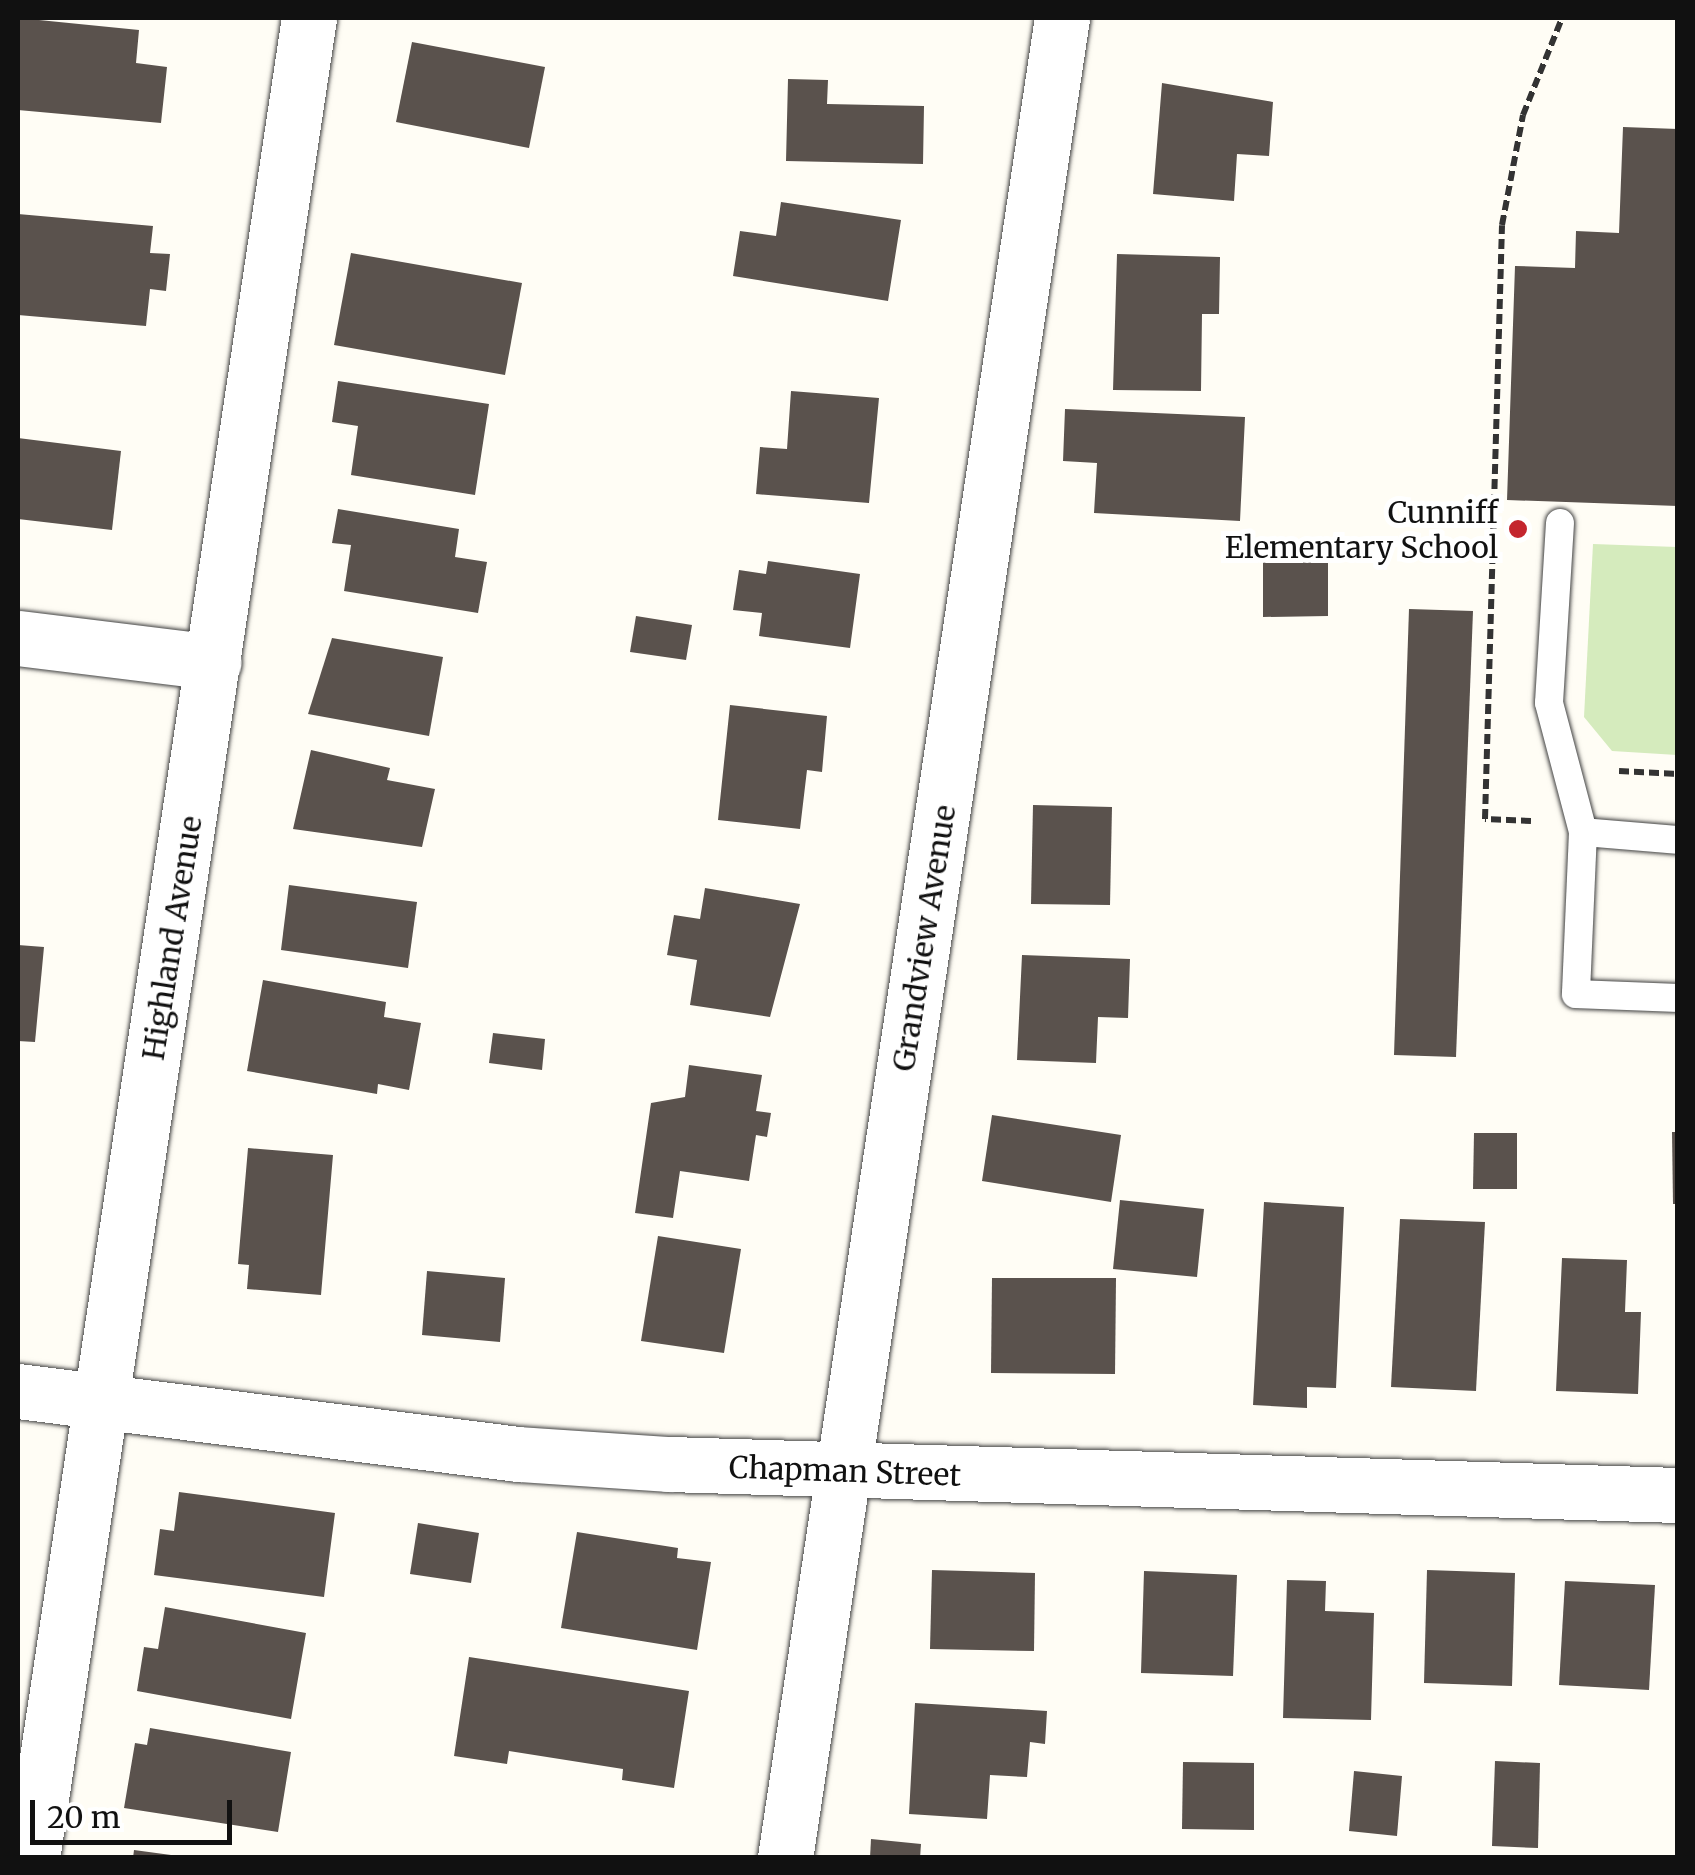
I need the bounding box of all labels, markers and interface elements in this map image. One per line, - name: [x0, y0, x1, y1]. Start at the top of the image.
- place label: Cunniff Elementary School: [1225, 494, 1498, 564]
- marker: Cunniff Elementary School: [1507, 518, 1529, 540]
- street label: Grandview Avenue: [885, 802, 963, 1074]
- street label: Highland Avenue: [135, 813, 209, 1063]
- street label: Chapman Street: [728, 1449, 962, 1493]
- scale bar: [35, 1780, 238, 1842]
- text: 20 m: [47, 1798, 120, 1836]

